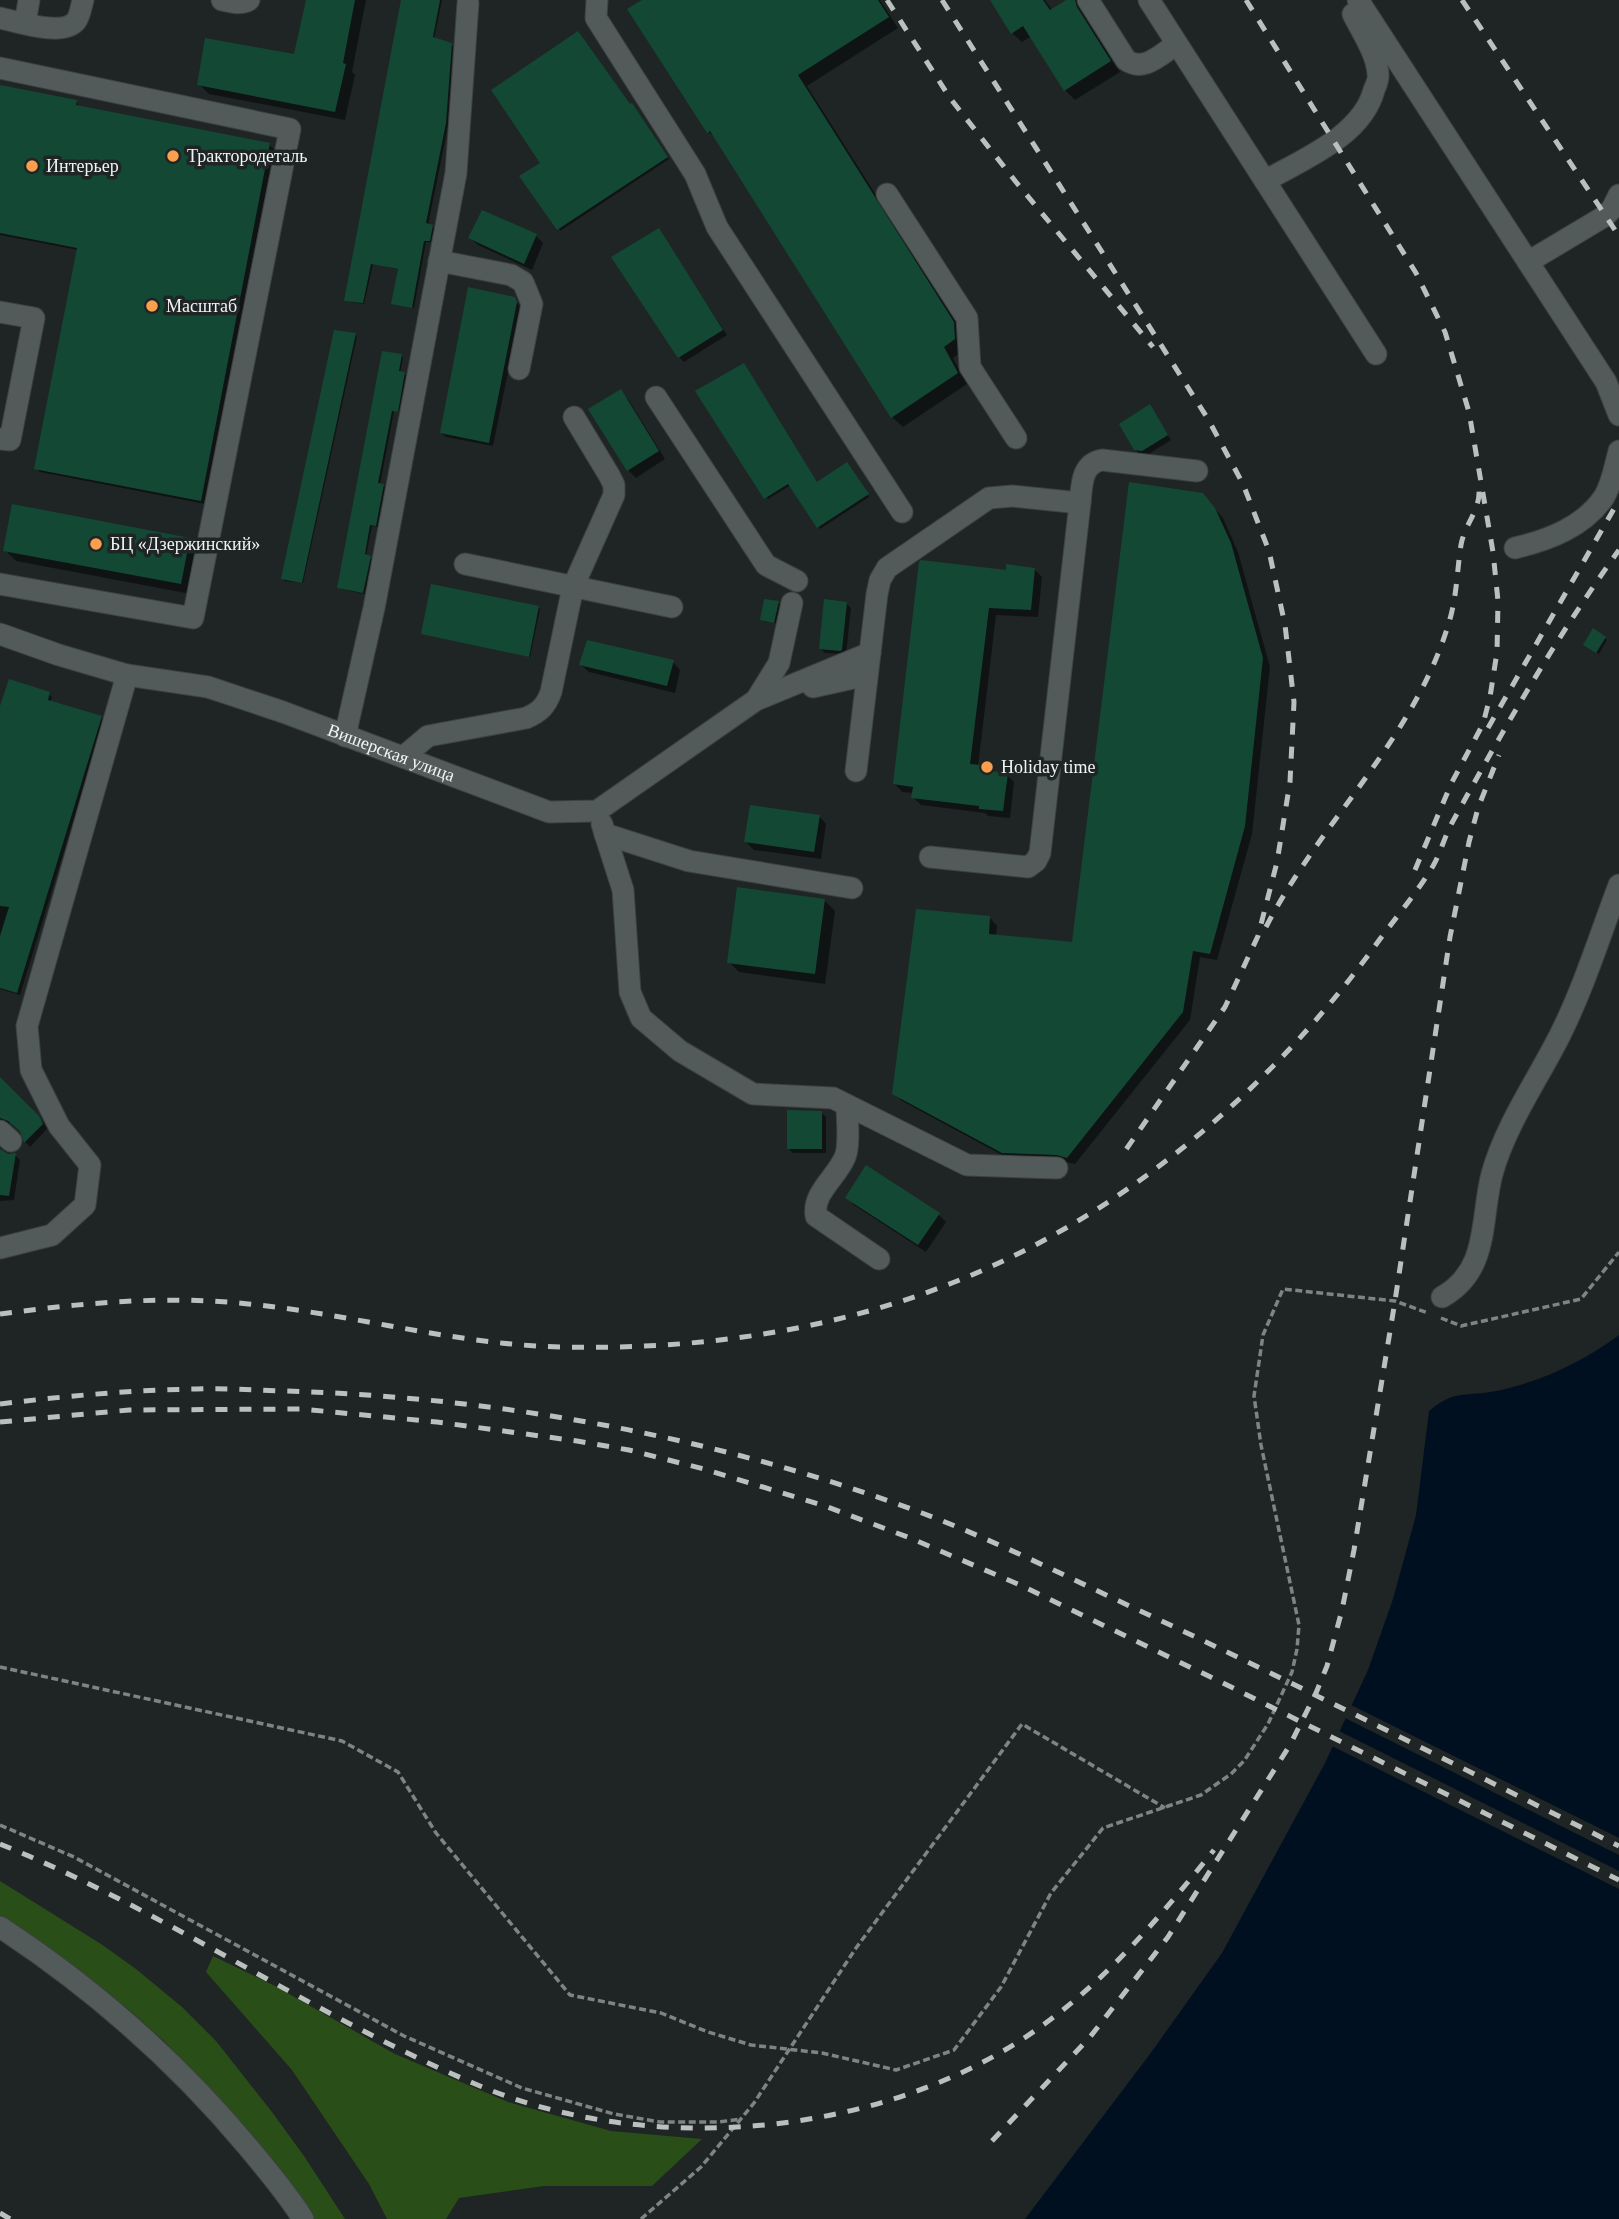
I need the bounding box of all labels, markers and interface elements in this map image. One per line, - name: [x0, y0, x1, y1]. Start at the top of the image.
- place label: Трактородеталь: [187, 146, 308, 166]
- marker: Трактородеталь: [165, 148, 181, 164]
- place label: Интерьер: [46, 156, 119, 176]
- marker: Интерьер: [24, 158, 40, 174]
- place label: Масштаб: [166, 296, 237, 316]
- marker: Масштаб: [144, 298, 160, 314]
- place label: БЦ «Дзержинский»: [110, 534, 260, 554]
- marker: БЦ «Дзержинский»: [88, 536, 104, 552]
- street label: Вишерская улица: [325, 720, 458, 786]
- place label: Holiday time: [1001, 757, 1095, 777]
- marker: Holiday time: [979, 759, 995, 775]

